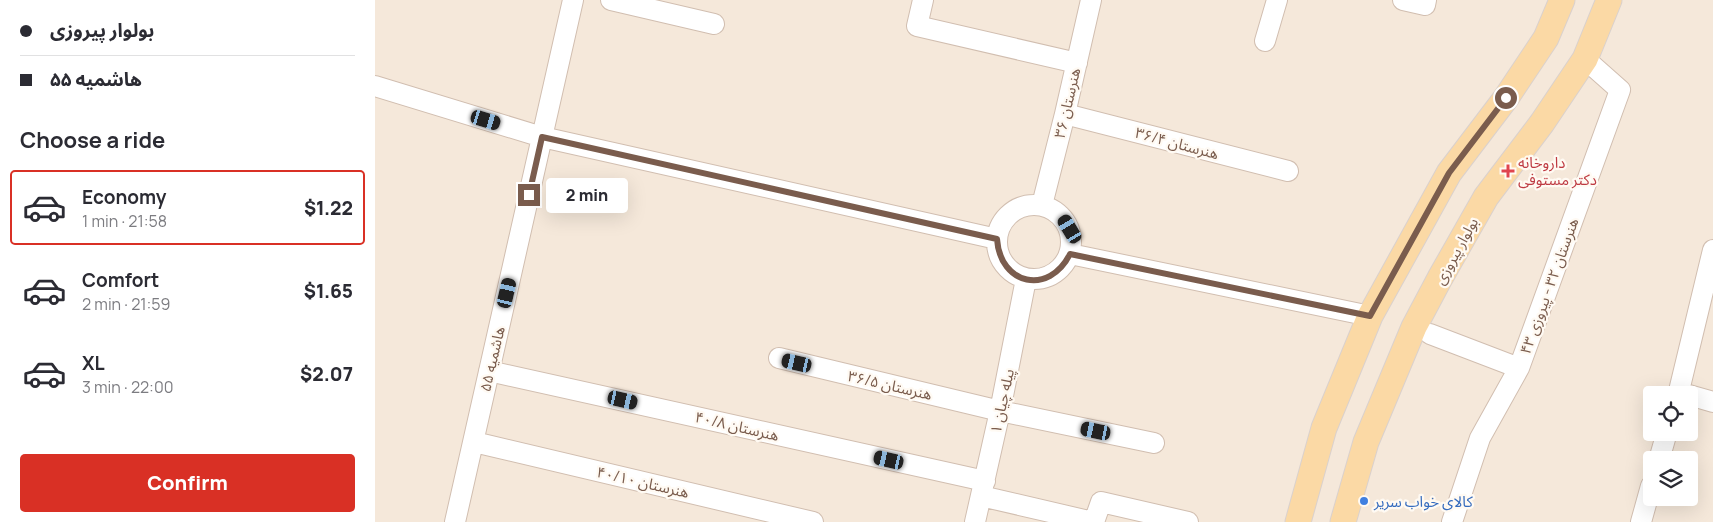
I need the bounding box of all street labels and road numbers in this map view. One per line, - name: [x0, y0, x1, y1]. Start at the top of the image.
- street label: هنرستان ۳۶: [1049, 66, 1085, 140]
- street label: هنرستان ۳۶/۴: [1133, 122, 1221, 164]
- street label: بولوار پیروزی: [1429, 214, 1483, 288]
- street label: هنرستان ۳۲ - پیروزی ۴۳: [1515, 215, 1584, 357]
- street label: هاشمیه ۵۵: [474, 324, 510, 394]
- street label: هنرستان ۳۶/۵: [846, 365, 934, 405]
- street label: پیله چیان ۱: [985, 367, 1019, 435]
- street label: هنرستان ۴۰/۸: [693, 406, 781, 446]
- street label: هنرستان ۴۰/۱۰: [595, 461, 691, 503]

